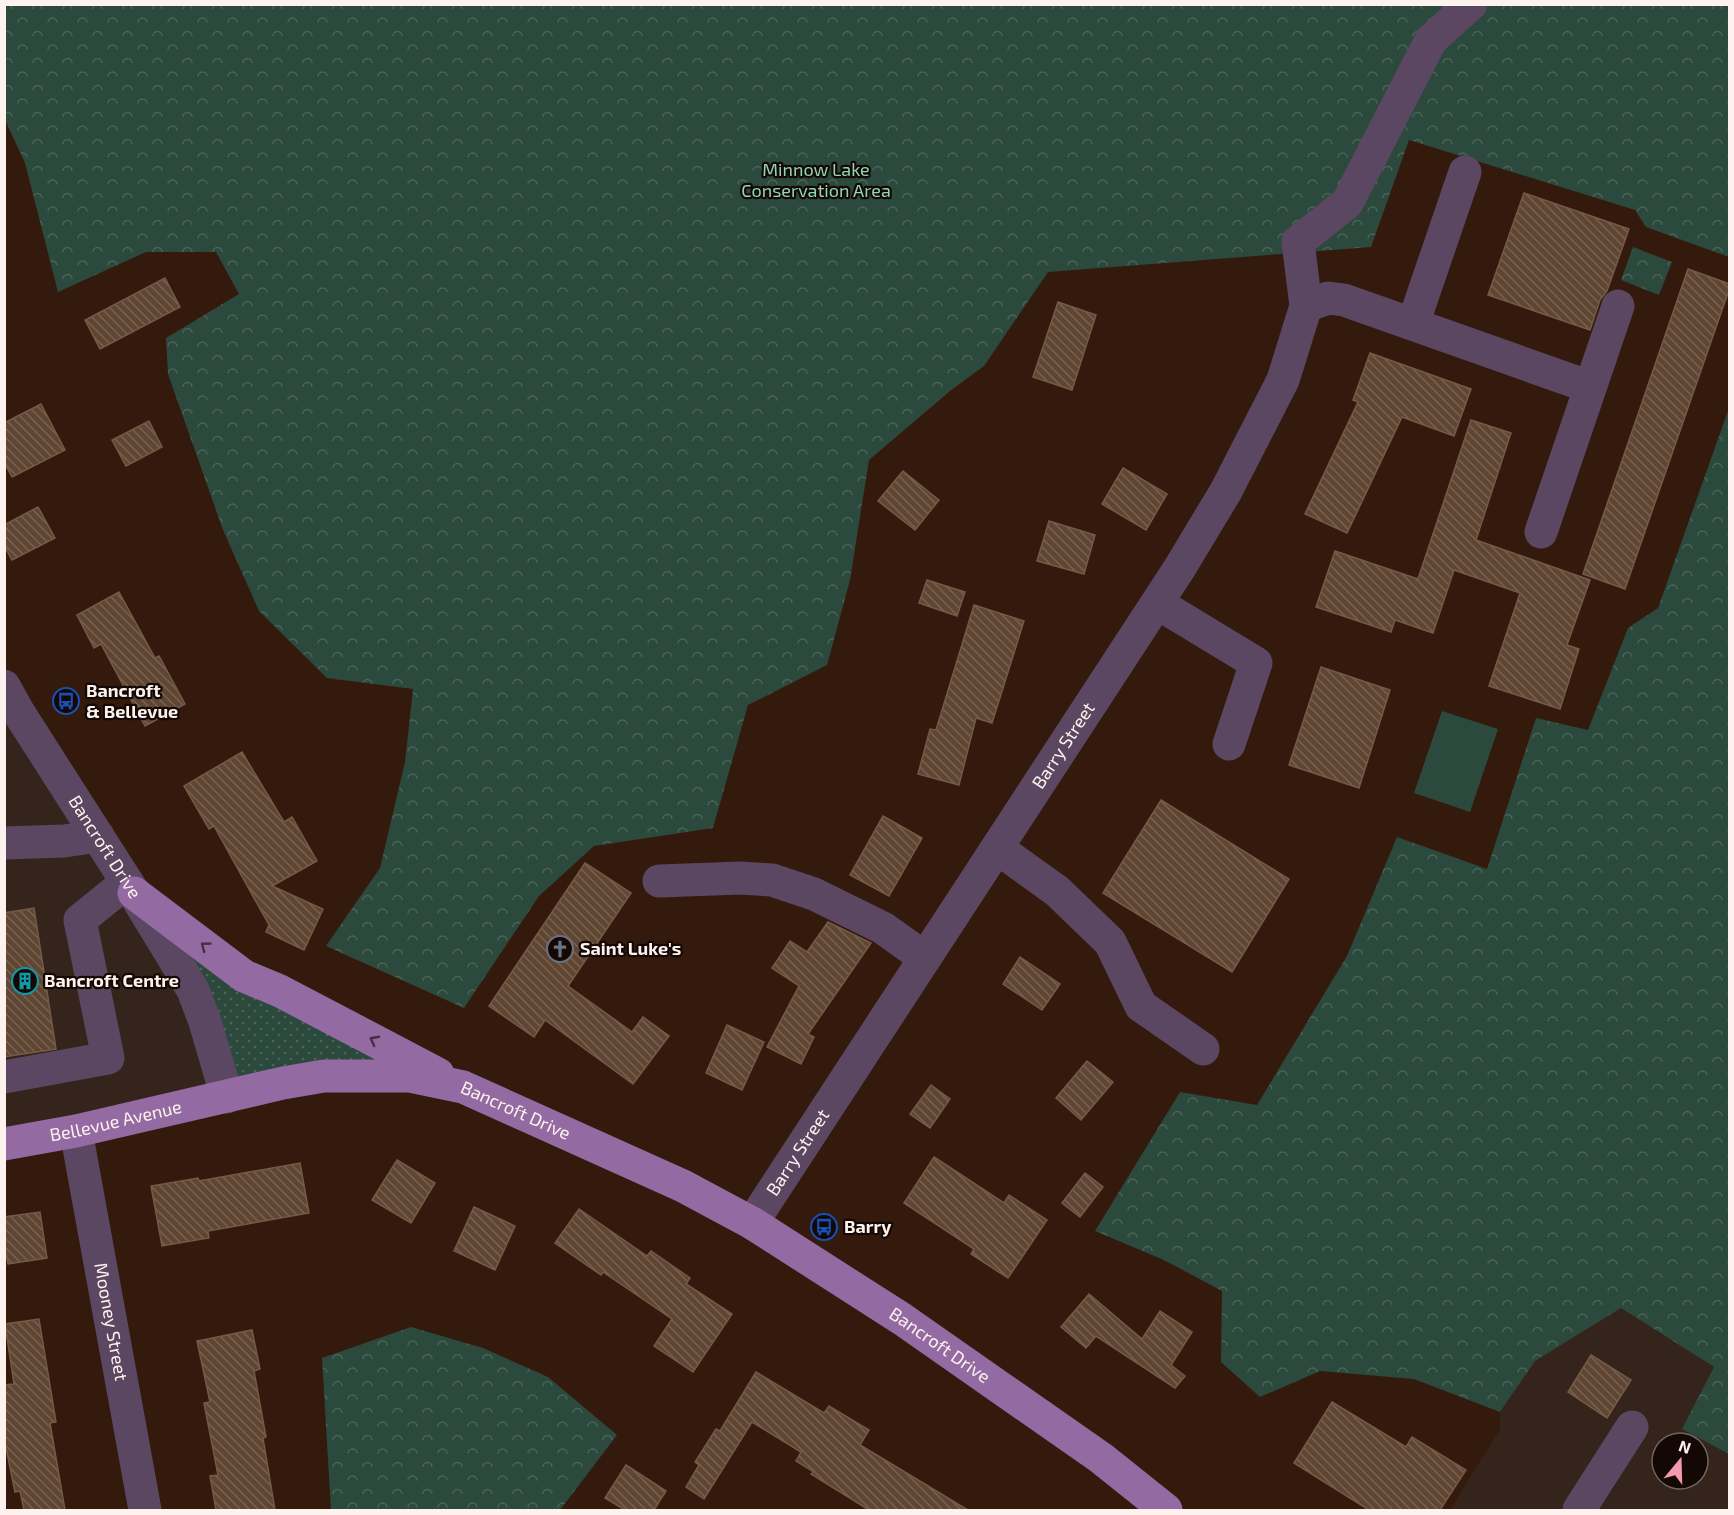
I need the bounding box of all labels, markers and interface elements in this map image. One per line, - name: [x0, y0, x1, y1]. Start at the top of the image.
- park label: Minnow Lake Conservation Area: [741, 158, 891, 201]
- place label: Bancroft & Bellevue: [86, 679, 178, 722]
- bus stop icon: Bancroft & Bellevue: [51, 686, 81, 716]
- street label: Barry Street: [1027, 698, 1099, 793]
- street label: Bancroft Drive: [64, 791, 147, 902]
- church icon: Saint Luke's: [545, 934, 575, 964]
- place label: Saint Luke's: [580, 937, 681, 959]
- one-way arrow: [200, 942, 211, 953]
- building icon: Bancroft Centre: [10, 966, 40, 996]
- place label: Bancroft Centre: [44, 969, 179, 991]
- one-way arrow: [370, 1036, 381, 1048]
- street label: Bancroft Drive: [458, 1075, 574, 1144]
- street label: Bellevue Avenue: [48, 1095, 184, 1146]
- street label: Barry Street: [761, 1105, 833, 1199]
- bus stop icon: Barry: [809, 1212, 839, 1242]
- place label: Barry: [844, 1215, 892, 1237]
- street label: Mooney Street: [90, 1261, 133, 1383]
- street label: Bancroft Drive: [886, 1302, 995, 1387]
- north arrow: [1650, 1431, 1710, 1491]
- text: N: [1676, 1435, 1694, 1457]

